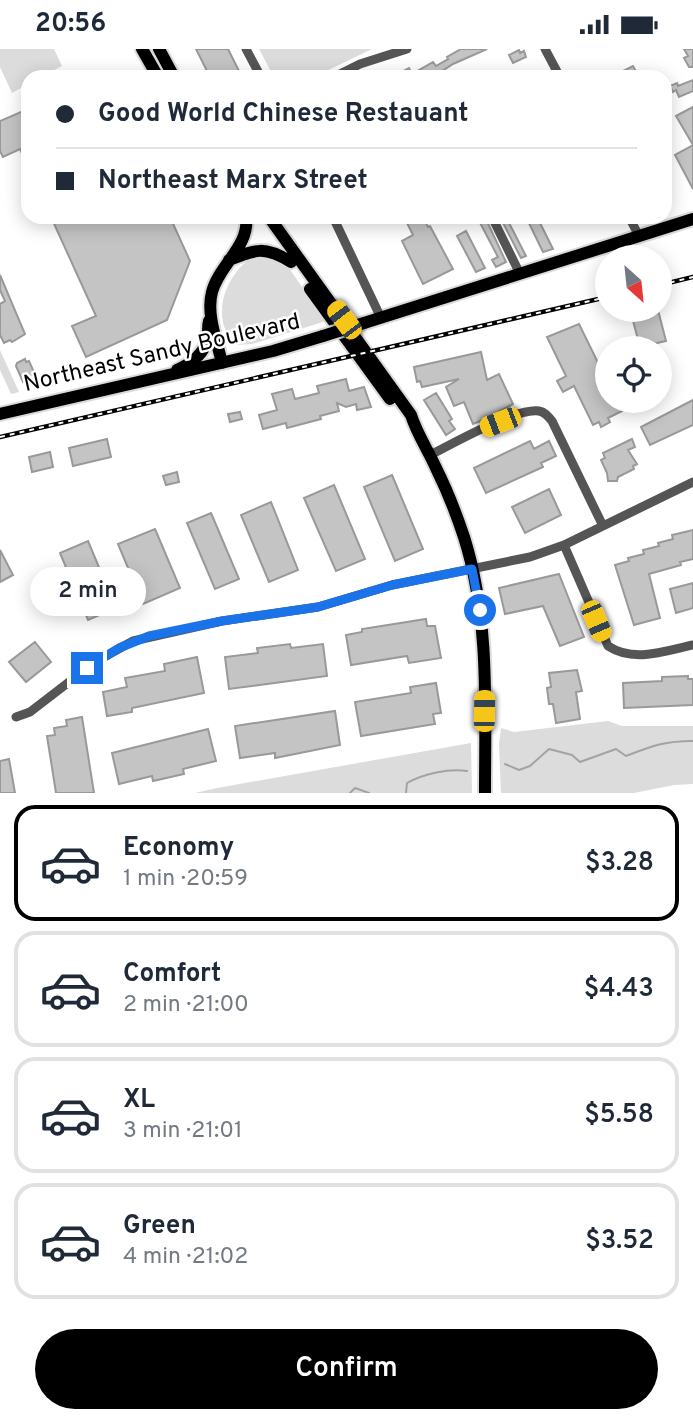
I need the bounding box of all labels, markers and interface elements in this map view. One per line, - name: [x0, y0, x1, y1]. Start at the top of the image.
- text: 20:56: [35, 8, 106, 41]
- text: Good World Chinese Restauant: [98, 98, 468, 131]
- text: Northeast Marx Street: [98, 165, 368, 198]
- north arrow: [595, 245, 672, 322]
- map controls: [595, 245, 672, 413]
- car: [323, 297, 366, 343]
- street label: Northeast Sandy Boulevard: [21, 308, 303, 400]
- button: locate: [595, 336, 672, 413]
- car: [477, 405, 524, 439]
- callout: 2 min: [29, 567, 145, 615]
- text: 2 min: [58, 577, 118, 606]
- route start: [464, 594, 496, 626]
- car: [579, 598, 614, 644]
- route end: [71, 652, 103, 684]
- car: [474, 690, 495, 732]
- icon: car: [39, 832, 102, 895]
- text: Economy: [123, 832, 234, 865]
- text: $3.28: [585, 847, 654, 880]
- text: 1 min · 20:59: [123, 865, 248, 894]
- icon: car: [39, 958, 102, 1021]
- text: Comfort: [123, 958, 221, 991]
- text: $4.43: [584, 973, 654, 1006]
- text: 2 min · 21:00: [123, 991, 249, 1020]
- icon: car: [39, 1084, 102, 1147]
- text: XL: [123, 1084, 155, 1117]
- text: $5.58: [584, 1099, 654, 1132]
- text: 3 min · 21:01: [123, 1117, 243, 1146]
- icon: car: [39, 1210, 102, 1273]
- text: Green: [123, 1210, 196, 1243]
- text: $3.52: [585, 1225, 654, 1258]
- text: 4 min · 21:02: [123, 1243, 248, 1272]
- button: Confirm: [35, 1329, 658, 1409]

